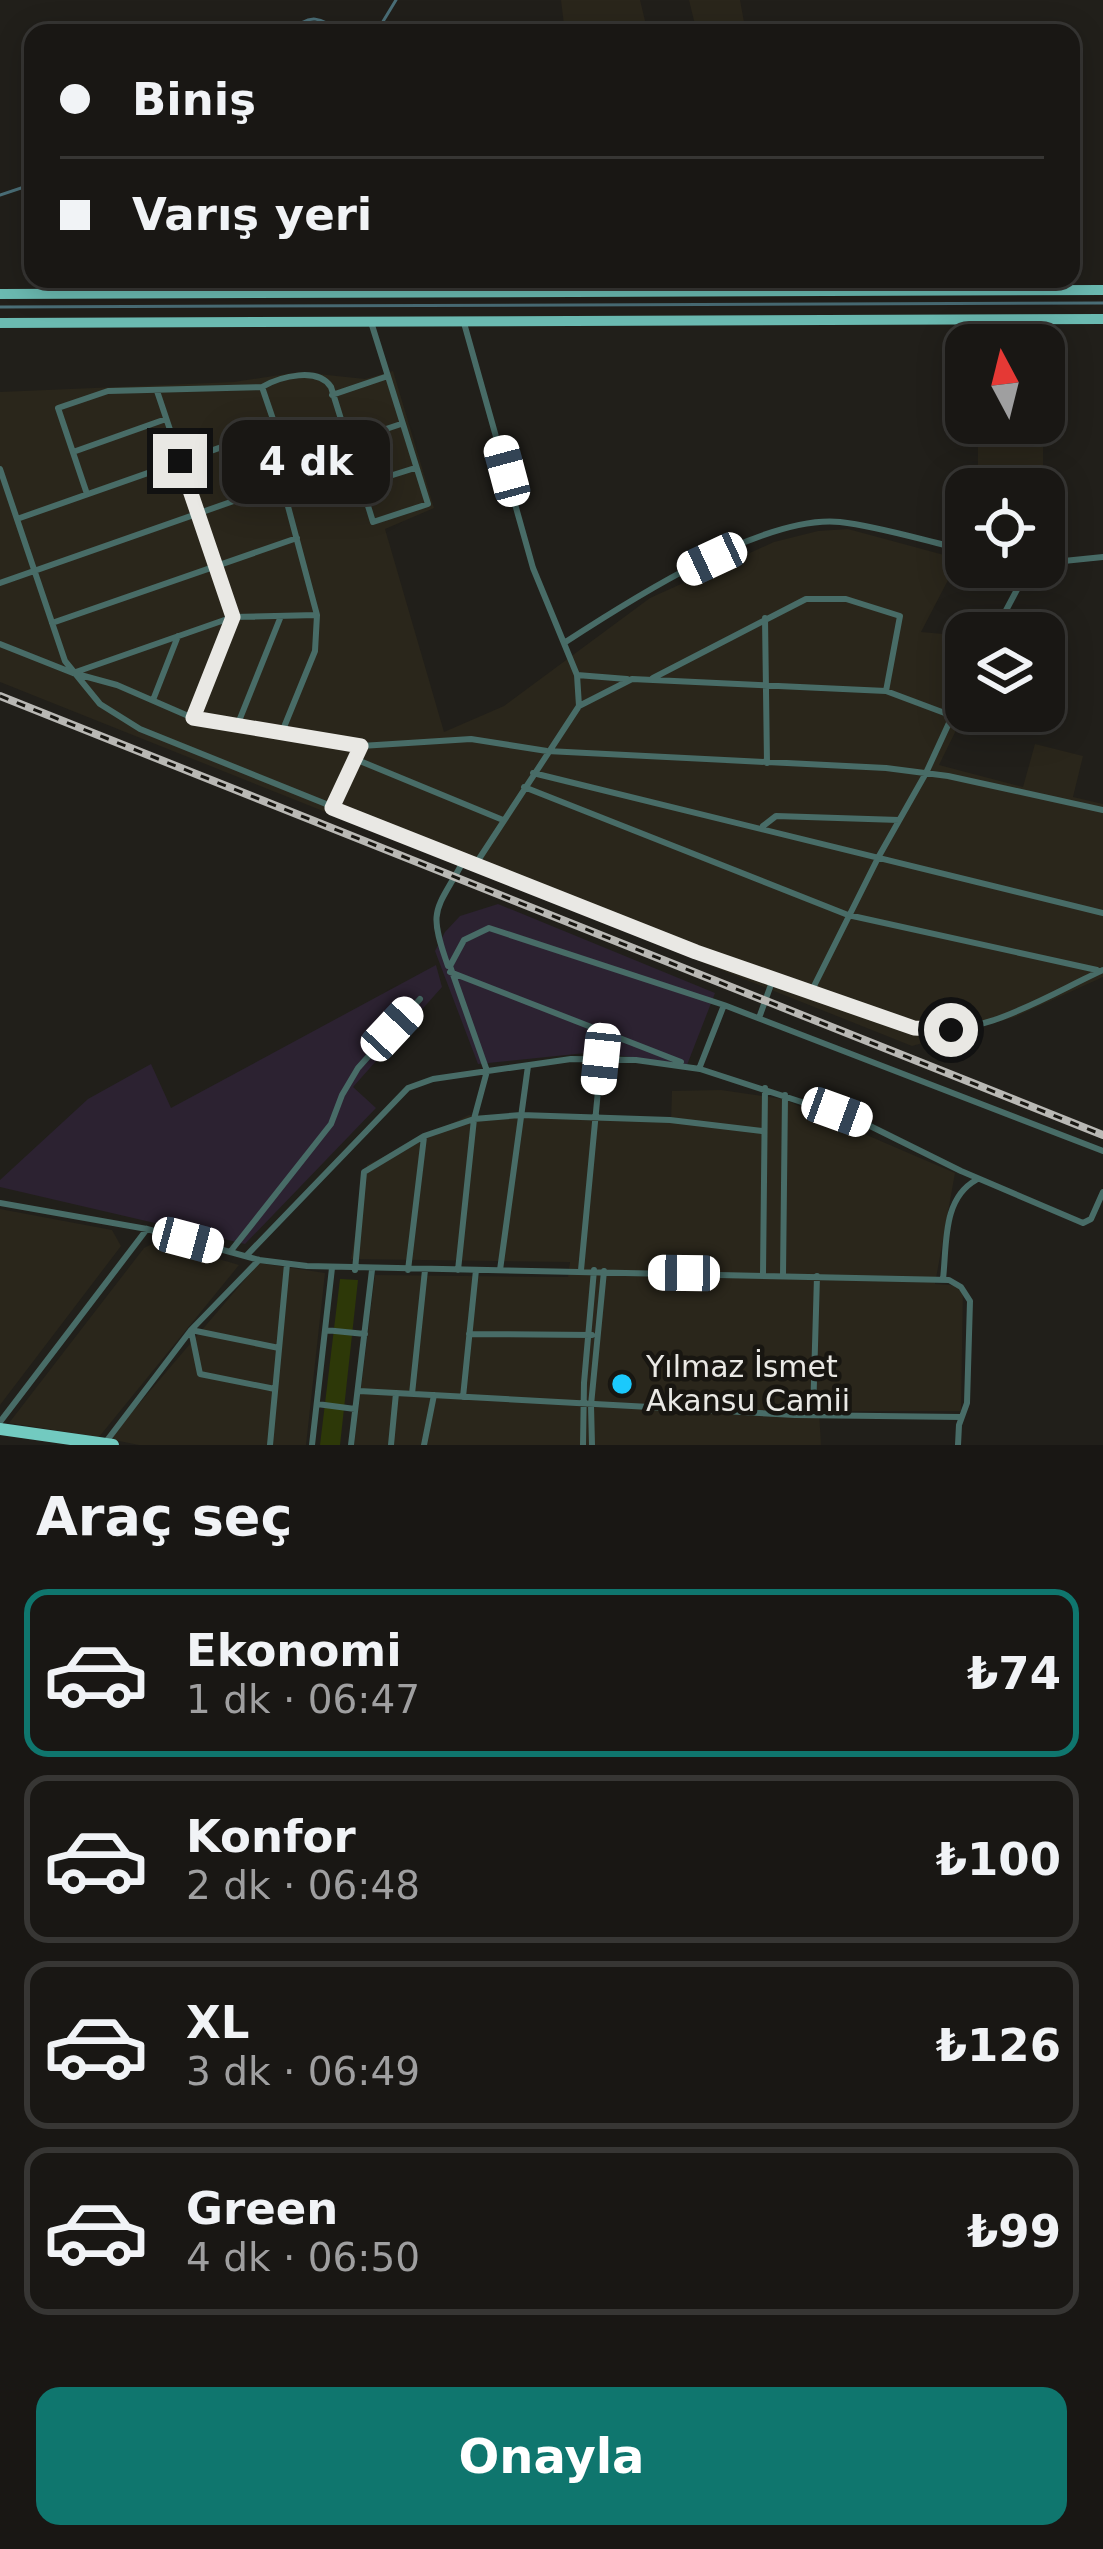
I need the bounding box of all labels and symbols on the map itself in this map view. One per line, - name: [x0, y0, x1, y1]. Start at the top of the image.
- north arrow: [945, 324, 1065, 444]
- callout: 4 dk: [222, 419, 390, 503]
- car: [480, 432, 534, 510]
- route end: [153, 434, 207, 488]
- car: [672, 527, 752, 591]
- car: [354, 990, 430, 1068]
- route start: [924, 1003, 978, 1057]
- car: [579, 1021, 623, 1097]
- car: [797, 1083, 877, 1141]
- car: [149, 1213, 227, 1267]
- car: [648, 1254, 720, 1292]
- place label: Yılmaz İsmet Akansu Camii: [645, 1349, 850, 1418]
- marker: Yılmaz İsmet Akansu Camii: [609, 1371, 635, 1397]

